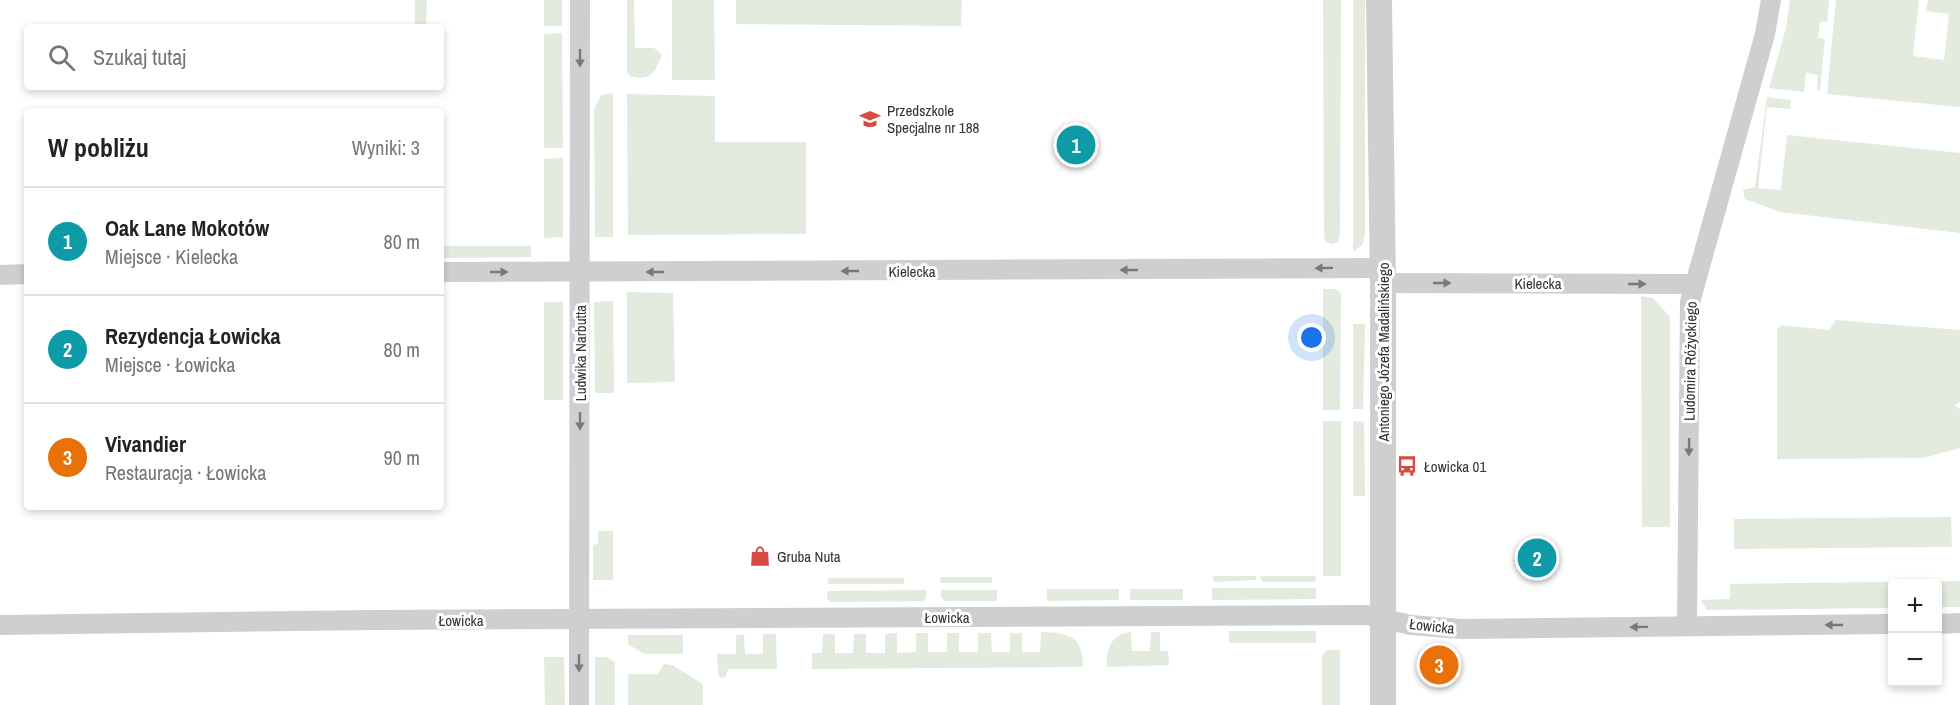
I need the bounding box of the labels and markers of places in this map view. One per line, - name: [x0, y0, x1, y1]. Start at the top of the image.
- place label: Przedszkole Specjalne nr 188: [887, 100, 979, 138]
- school or university icon: Przedszkole Specjalne nr 188: [858, 107, 882, 131]
- pin: 1: [1056, 122, 1096, 168]
- bus stop icon: Łowicka 01: [1395, 454, 1419, 478]
- place label: Łowicka 01: [1424, 456, 1486, 477]
- pin: 2: [1518, 536, 1556, 580]
- shop icon: Gruba Nuta: [748, 544, 772, 568]
- place label: Gruba Nuta: [777, 546, 841, 567]
- pin: 3: [1420, 642, 1458, 688]

